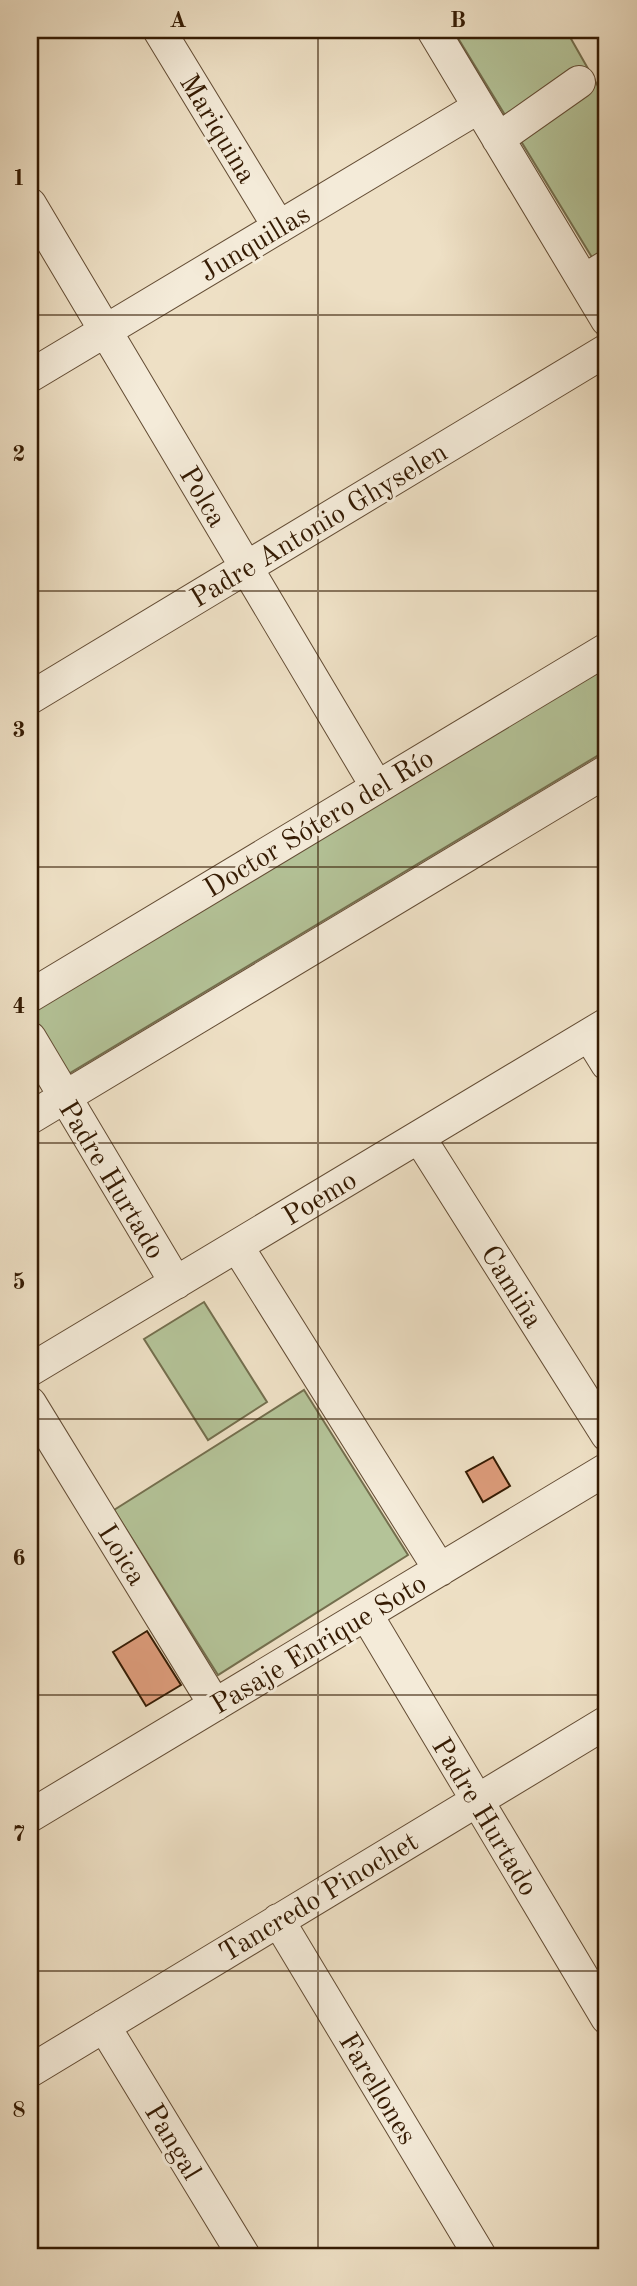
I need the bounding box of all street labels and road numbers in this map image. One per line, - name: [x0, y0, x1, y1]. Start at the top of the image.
- street label: Mariquina: [173, 70, 260, 189]
- street label: Junquillas: [196, 201, 315, 288]
- street label: Padre Antonio Ghyselen: [186, 439, 453, 614]
- street label: Polca: [173, 462, 230, 533]
- street label: Doctor Sótero del Río: [200, 745, 439, 904]
- street label: Padre Hurtado: [52, 1097, 169, 1265]
- street label: Poemo: [279, 1167, 362, 1232]
- street label: Camiña: [474, 1241, 547, 1334]
- street label: Loica: [91, 1520, 150, 1591]
- street label: Pasaje Enrique Soto: [207, 1570, 432, 1721]
- street label: Padre Hurtado: [425, 1734, 542, 1902]
- street label: Tancredo Pinochet: [215, 1828, 424, 1969]
- street label: Farellones: [332, 2029, 420, 2150]
- street label: Pangal: [138, 2100, 205, 2185]

